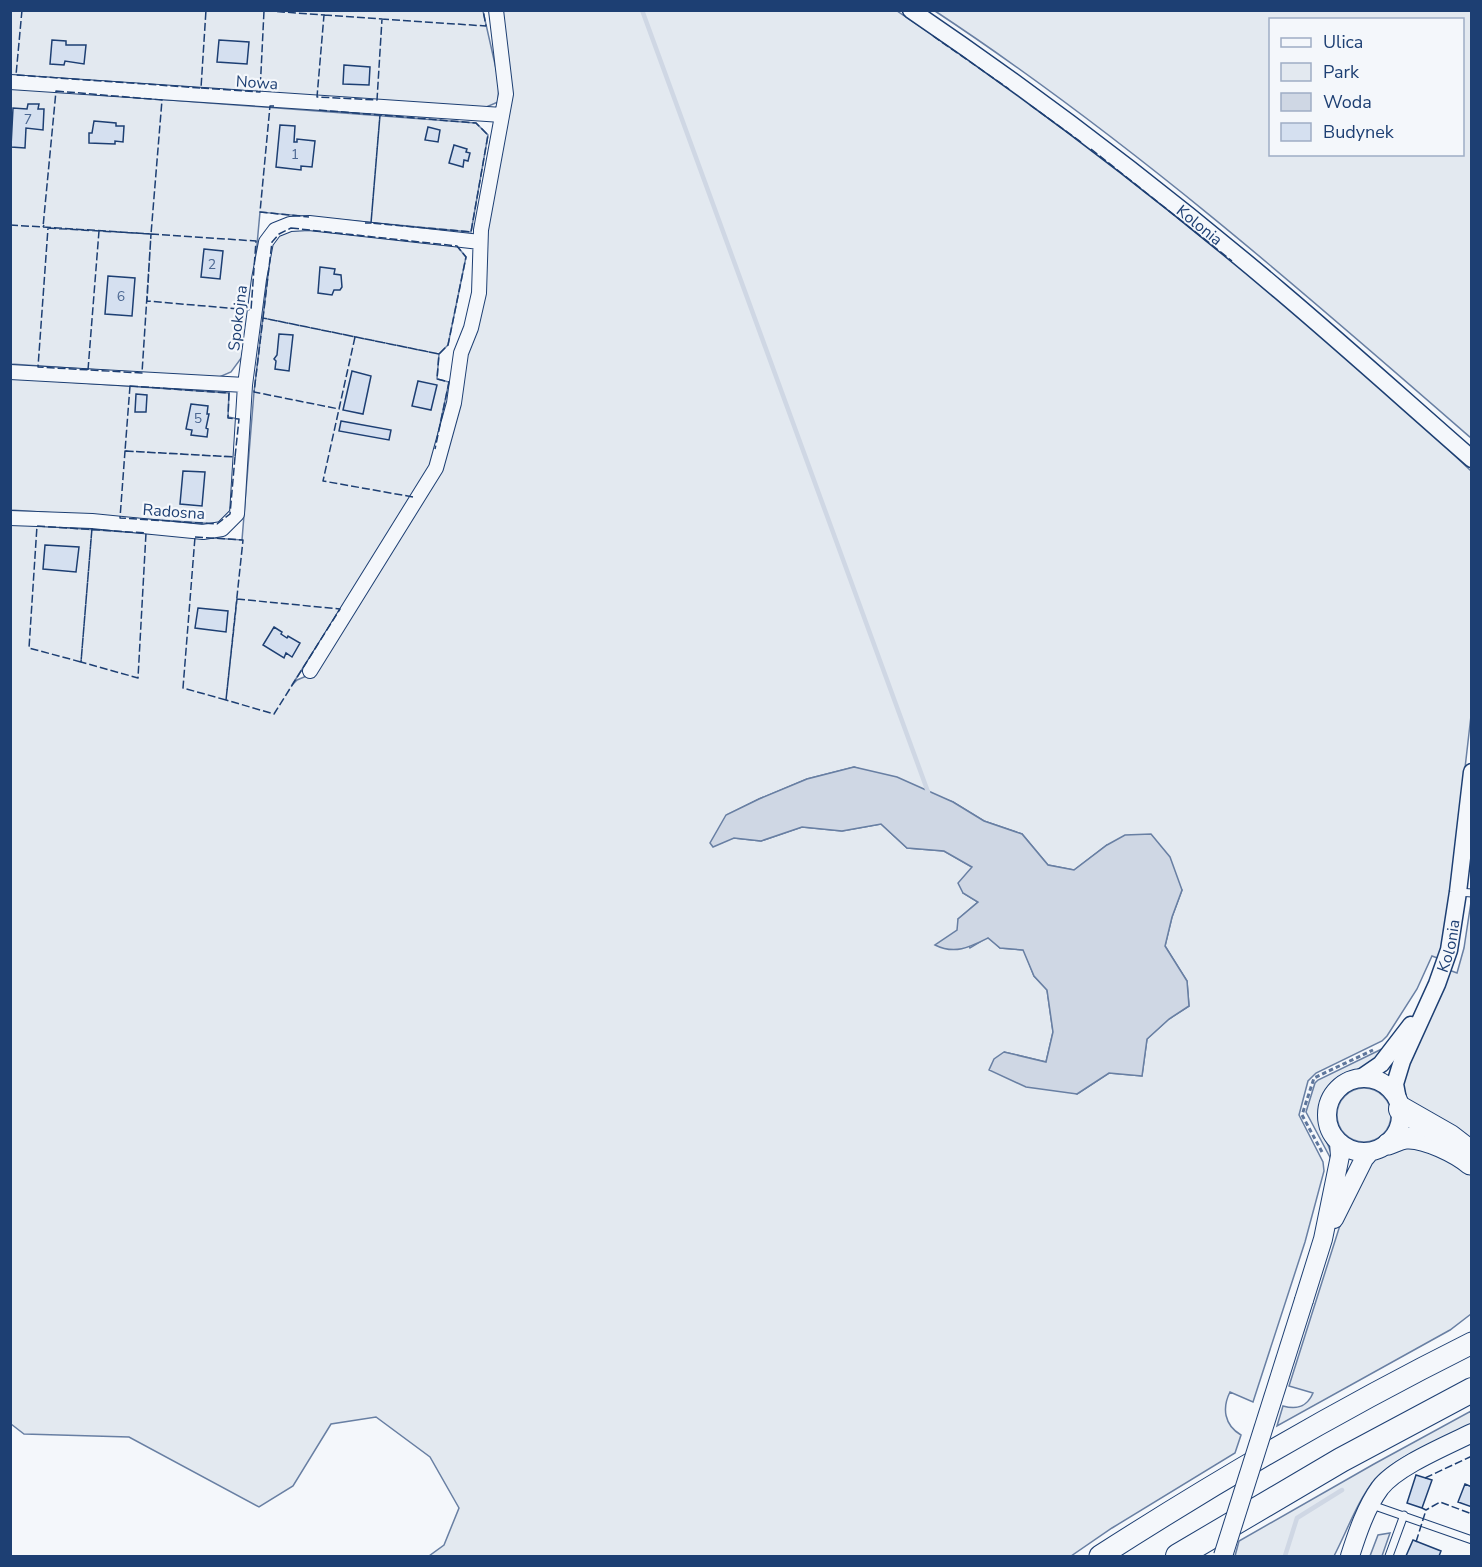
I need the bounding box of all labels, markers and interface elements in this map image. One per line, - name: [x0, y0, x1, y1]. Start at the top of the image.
- legend: [1269, 18, 1464, 156]
- text: Ulica: [1323, 30, 1363, 54]
- text: Park: [1323, 60, 1360, 84]
- street label: Nowa: [235, 71, 279, 95]
- text: Woda: [1323, 90, 1372, 114]
- house number: 7: [24, 110, 32, 129]
- text: Budynek: [1323, 120, 1395, 144]
- house number: 1: [291, 145, 299, 164]
- street label: Kolonia: [1171, 200, 1227, 251]
- house number: 2: [208, 255, 216, 274]
- street label: Spokojna: [223, 284, 253, 352]
- house number: 6: [117, 287, 125, 306]
- house number: 5: [194, 409, 202, 428]
- street label: Radosna: [142, 499, 206, 525]
- street label: Kolonia: [1432, 918, 1466, 975]

